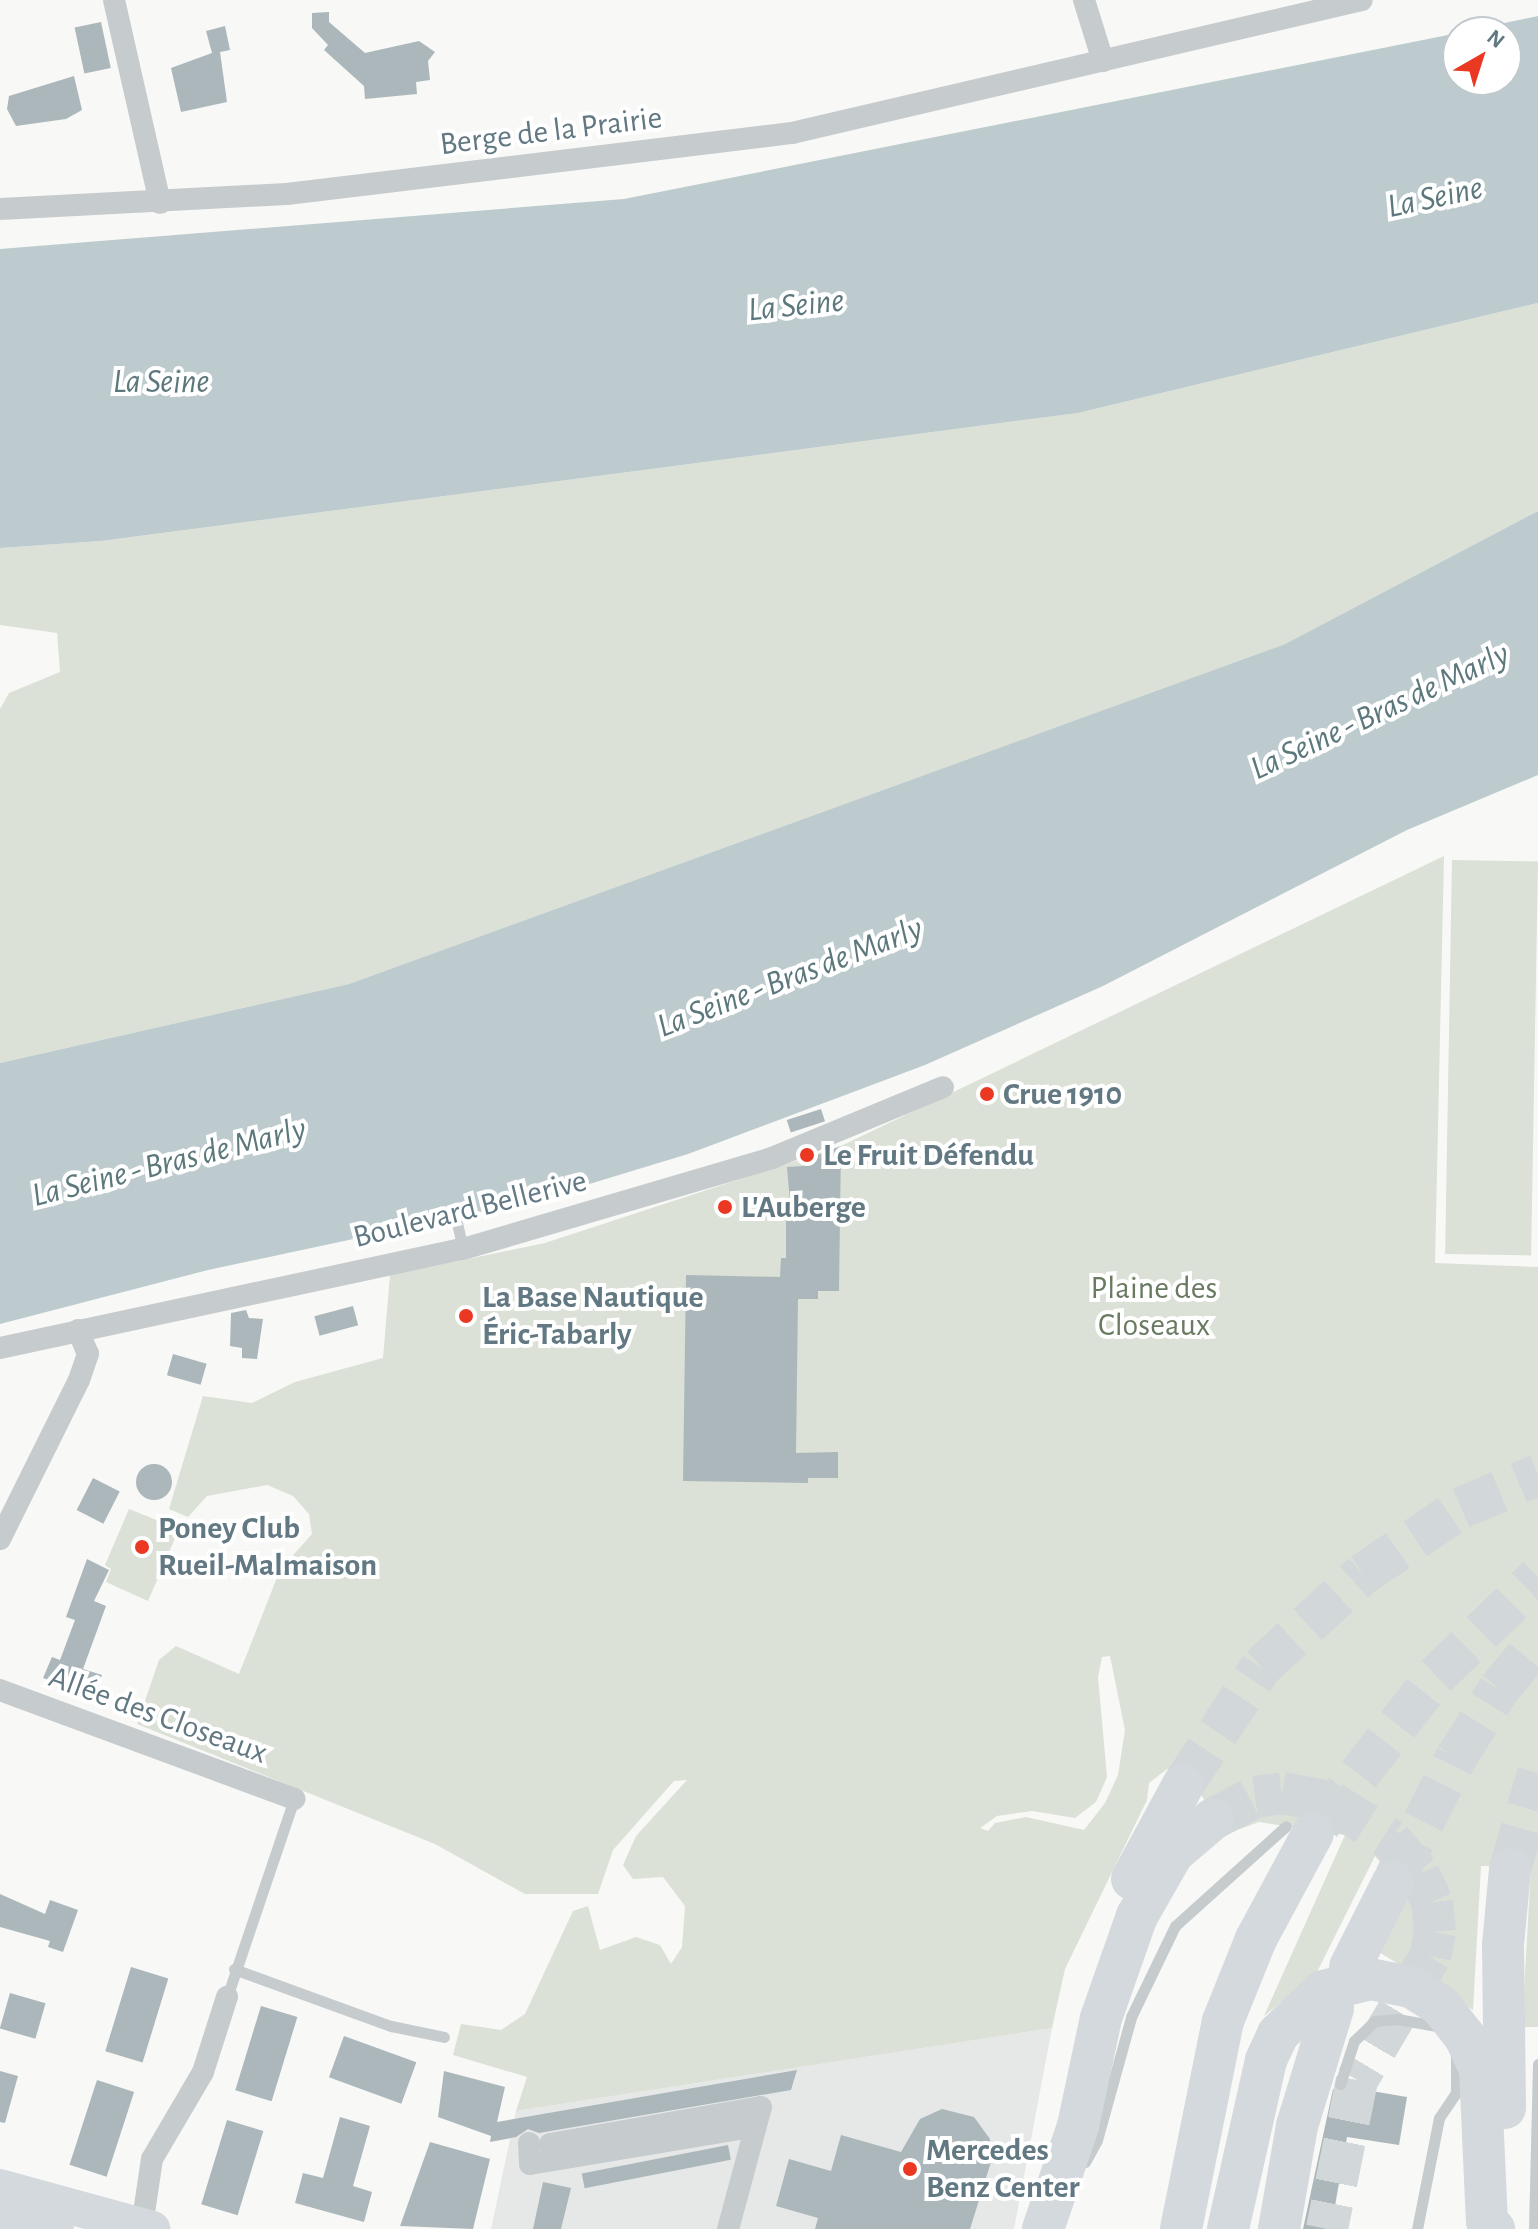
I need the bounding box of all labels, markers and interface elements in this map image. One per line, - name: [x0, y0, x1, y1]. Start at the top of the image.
- north arrow: [1442, 16, 1522, 96]
- text: N: [1483, 26, 1509, 52]
- street label: Berge de la Prairie: [438, 98, 664, 164]
- water label: La Seine: [1383, 168, 1487, 228]
- water label: La Seine: [746, 281, 846, 331]
- water label: La Seine: [113, 363, 209, 403]
- water label: La Seine - Bras de Marly: [1244, 634, 1516, 790]
- water label: La Seine - Bras de Marly: [651, 908, 929, 1048]
- place label: Crue 1910: [1003, 1075, 1122, 1113]
- marker: Crue 1910: [978, 1085, 996, 1103]
- water label: La Seine - Bras de Marly: [27, 1109, 311, 1217]
- place label: Le Fruit Défendu: [823, 1136, 1034, 1174]
- marker: Le Fruit Défendu: [798, 1146, 816, 1164]
- street label: Boulevard Bellerive: [349, 1161, 591, 1257]
- place label: L'Auberge: [741, 1188, 866, 1226]
- marker: L'Auberge: [716, 1198, 734, 1216]
- park label: Plaine des Closeaux: [1091, 1270, 1217, 1345]
- place label: La Base Nautique Éric-Tabarly: [482, 1279, 704, 1354]
- marker: La Base Nautique Éric-Tabarly: [457, 1307, 475, 1325]
- place label: Poney Club Rueil-Malmaison: [158, 1510, 377, 1585]
- marker: Poney Club Rueil-Malmaison: [133, 1538, 151, 1556]
- street label: Allée des Closeaux: [44, 1658, 272, 1772]
- place label: Mercedes Benz Center: [926, 2132, 1080, 2207]
- marker: Mercedes Benz Center: [901, 2160, 919, 2178]

